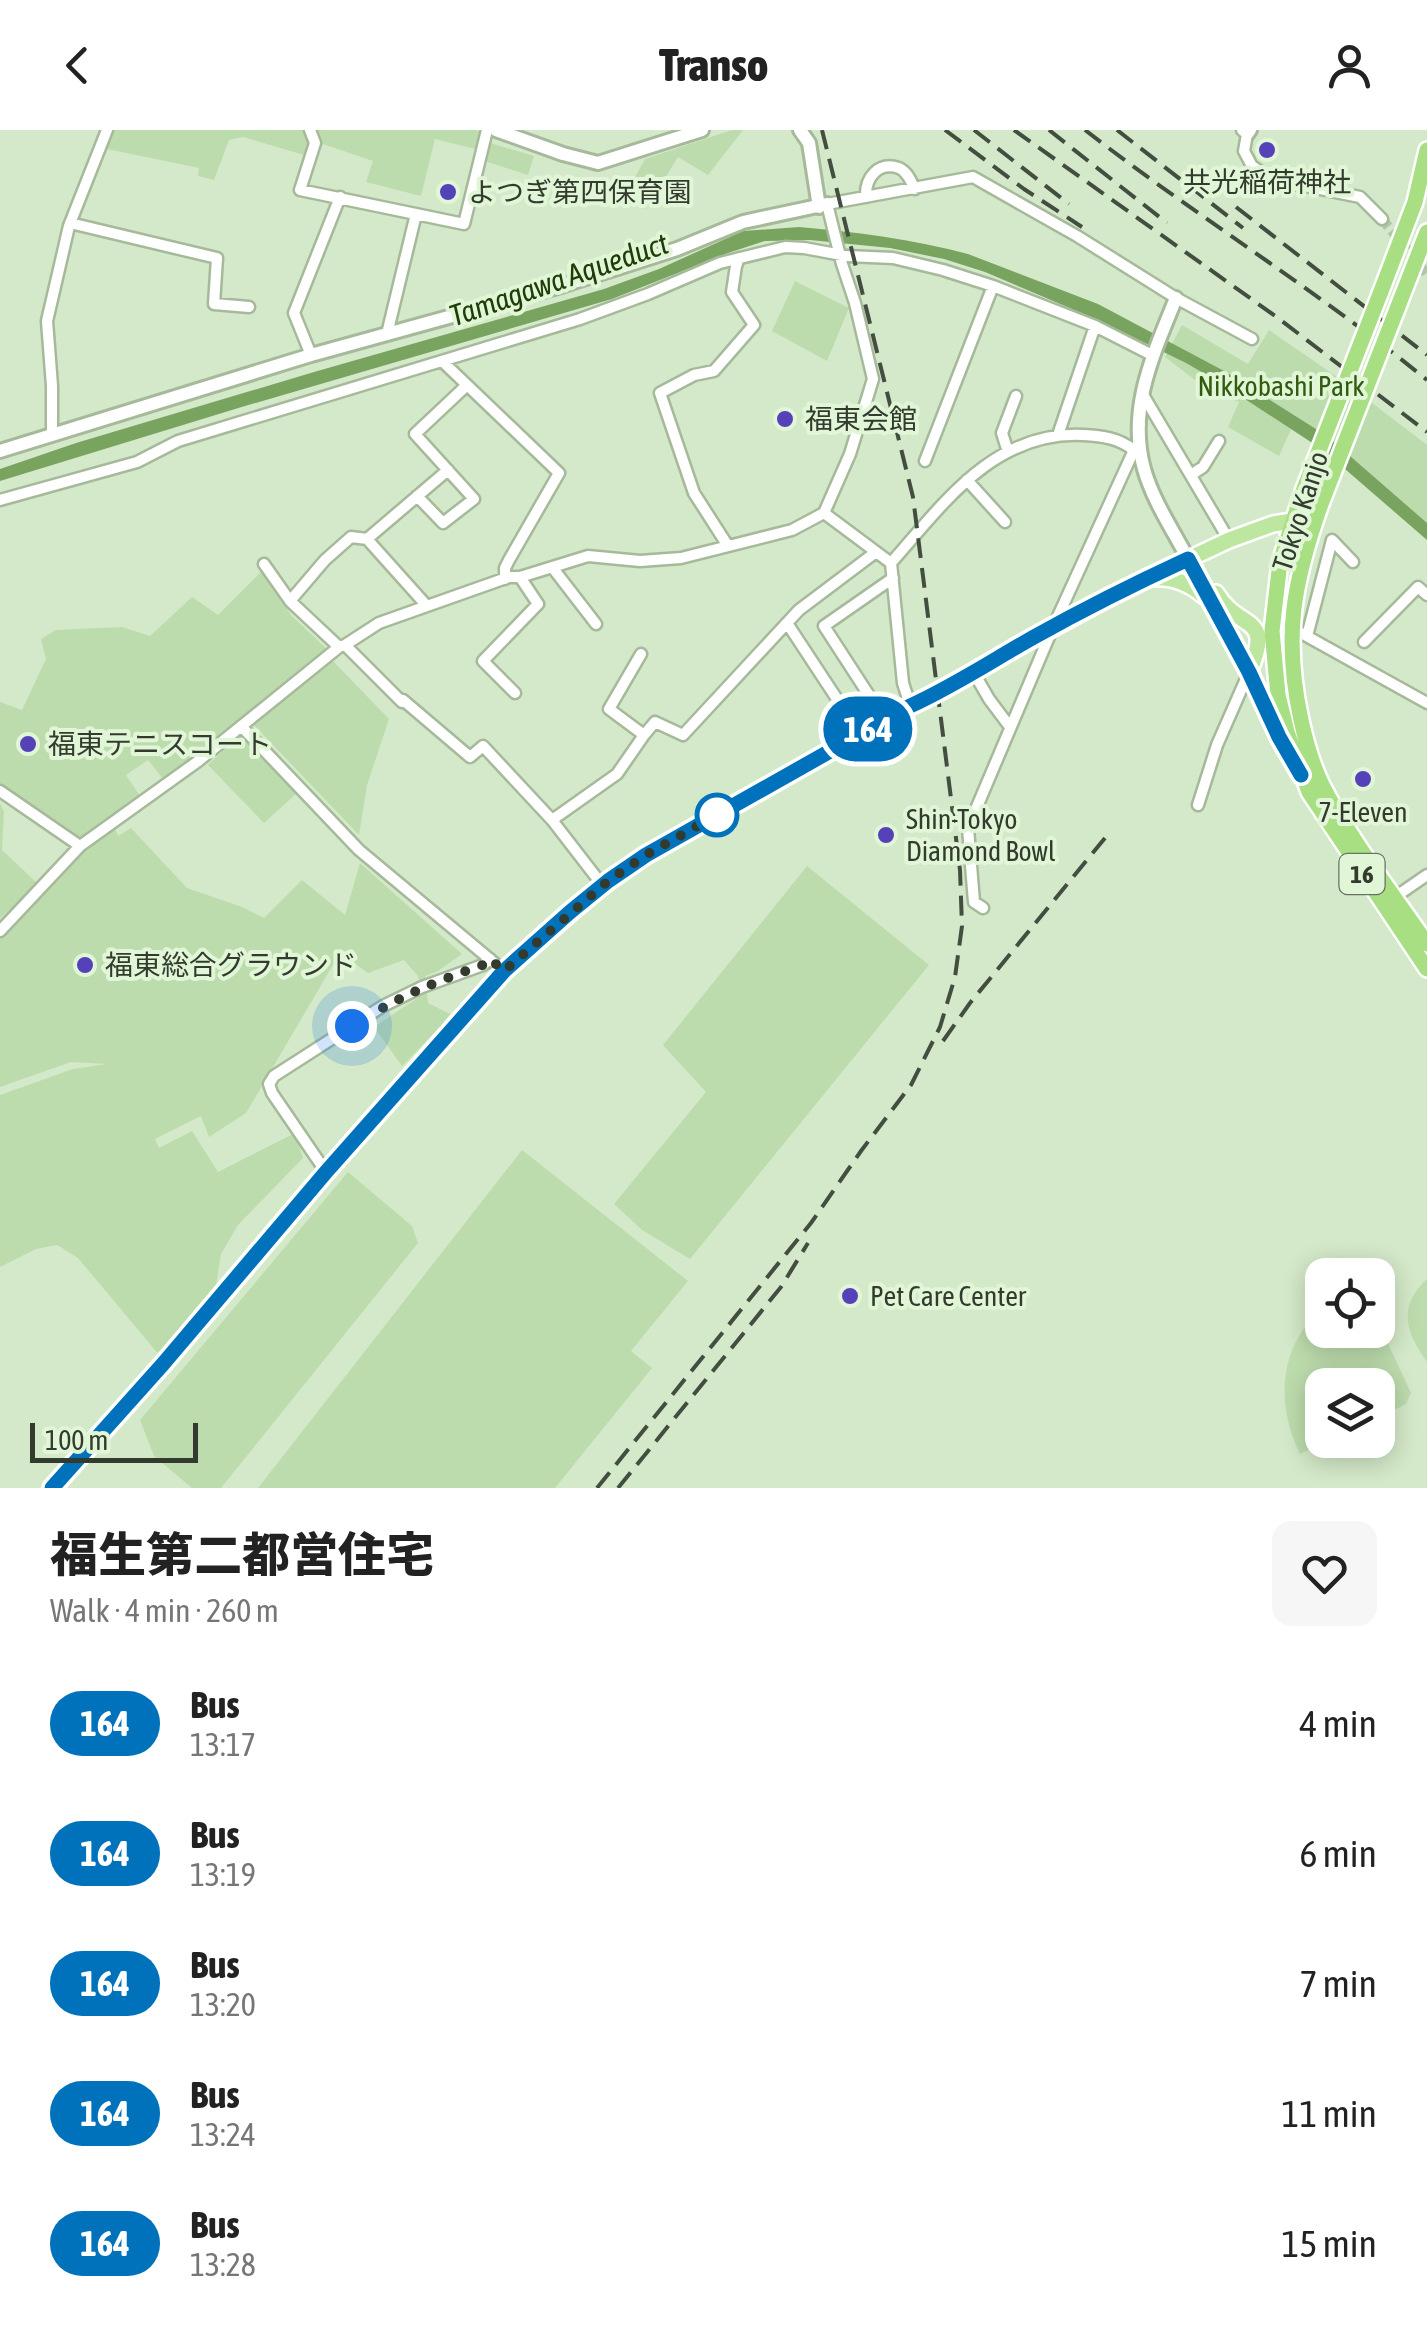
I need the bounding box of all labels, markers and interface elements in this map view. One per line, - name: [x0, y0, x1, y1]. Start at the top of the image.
- icon: back: [50, 38, 105, 93]
- icon: person: [1322, 38, 1377, 93]
- text: Transo: [659, 39, 768, 91]
- marker: 共光稲荷神社: [1256, 139, 1278, 161]
- place label: 共光稲荷神社: [1183, 166, 1351, 198]
- place label: よつぎ第四保育園: [468, 176, 692, 208]
- marker: よつぎ第四保育園: [437, 181, 459, 203]
- water label: Tamagawa Aqueduct: [445, 226, 673, 332]
- park label: Nikkobashi Park: [1198, 370, 1365, 402]
- place label: 福東会館: [805, 403, 917, 435]
- marker: 福東会館: [774, 408, 796, 430]
- street label: Tokyo Kanjo: [1266, 447, 1334, 575]
- line badge: 164: [810, 696, 926, 762]
- text: 164: [843, 709, 893, 749]
- place label: 福東テニスコート: [48, 728, 272, 760]
- marker: 福東テニスコート: [17, 733, 39, 755]
- marker: 7-Eleven: [1352, 768, 1374, 790]
- unlabelled marker: [696, 794, 738, 836]
- place label: 7-Eleven: [1318, 796, 1408, 828]
- place label: Shin-Tokyo Diamond Bowl: [906, 803, 1056, 867]
- marker: Shin-Tokyo Diamond Bowl: [875, 824, 897, 846]
- road number: 16: [1340, 854, 1384, 894]
- place label: 福東総合グラウンド: [105, 949, 357, 981]
- marker: 福東総合グラウンド: [74, 954, 96, 976]
- your location: [327, 1001, 377, 1051]
- map controls: [1305, 1258, 1395, 1458]
- button: locate: [1305, 1258, 1395, 1348]
- place label: Pet Care Center: [870, 1280, 1027, 1312]
- marker: Pet Care Center: [839, 1285, 861, 1307]
- button: layers: [1305, 1368, 1395, 1458]
- scale bar: [30, 1418, 198, 1462]
- text: 100 m: [45, 1424, 108, 1456]
- button: heart: [1272, 1521, 1377, 1626]
- text: 福生第二都営住宅: [50, 1527, 434, 1582]
- text: Walk · 4 min · 260 m: [50, 1592, 279, 1629]
- text: Bus: [190, 1683, 240, 1726]
- text: 4 min: [1299, 1702, 1377, 1745]
- text: 164: [80, 1703, 130, 1743]
- text: 13:17: [190, 1726, 256, 1763]
- text: Bus: [190, 1813, 240, 1856]
- text: 6 min: [1299, 1832, 1377, 1875]
- text: 164: [80, 1833, 130, 1873]
- text: 13:19: [190, 1856, 256, 1893]
- text: Bus: [190, 1943, 240, 1986]
- text: 7 min: [1299, 1962, 1377, 2005]
- text: 164: [80, 1963, 130, 2003]
- text: 13:20: [190, 1986, 256, 2023]
- text: Bus: [190, 2073, 240, 2116]
- text: 11 min: [1282, 2092, 1377, 2135]
- text: 164: [80, 2093, 130, 2133]
- text: 13:24: [190, 2116, 256, 2153]
- text: Bus: [190, 2203, 240, 2246]
- text: 15 min: [1282, 2222, 1377, 2265]
- text: 164: [80, 2223, 130, 2263]
- text: 13:28: [190, 2246, 256, 2283]

